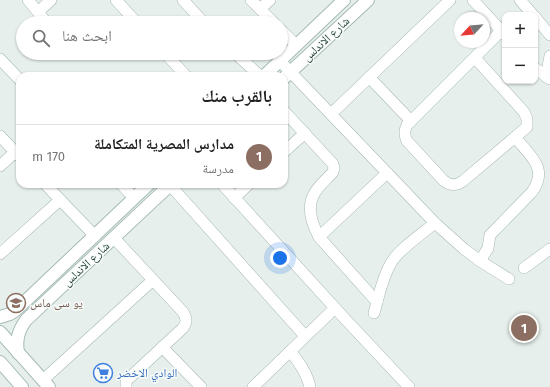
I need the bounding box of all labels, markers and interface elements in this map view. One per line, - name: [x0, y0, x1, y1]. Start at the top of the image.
- north arrow: [454, 12, 490, 48]
- map controls: [502, 12, 538, 84]
- button: +: [502, 12, 538, 48]
- street label: شارع الاندلس: [300, 14, 353, 65]
- search box: [16, 16, 288, 60]
- icon: search: [30, 27, 52, 49]
- text: ابحث هنا: [62, 27, 112, 45]
- button: −: [502, 48, 538, 84]
- text: بالقرب منك: [202, 86, 272, 107]
- text: مدارس المصرية المتكاملة: [94, 135, 234, 153]
- text: 170 m: [32, 149, 65, 164]
- text: 1: [256, 149, 262, 164]
- text: مدرسة: [202, 161, 234, 176]
- street label: شارع الاندلس: [60, 239, 113, 290]
- your location: [270, 248, 290, 268]
- school or university icon: يو سى ماس: [5, 292, 27, 314]
- place label: يو سى ماس: [30, 296, 83, 310]
- pin: 1: [511, 313, 537, 343]
- supermarket icon: الوادي الاخضر: [92, 362, 114, 384]
- place label: الوادي الاخضر: [116, 366, 177, 383]

